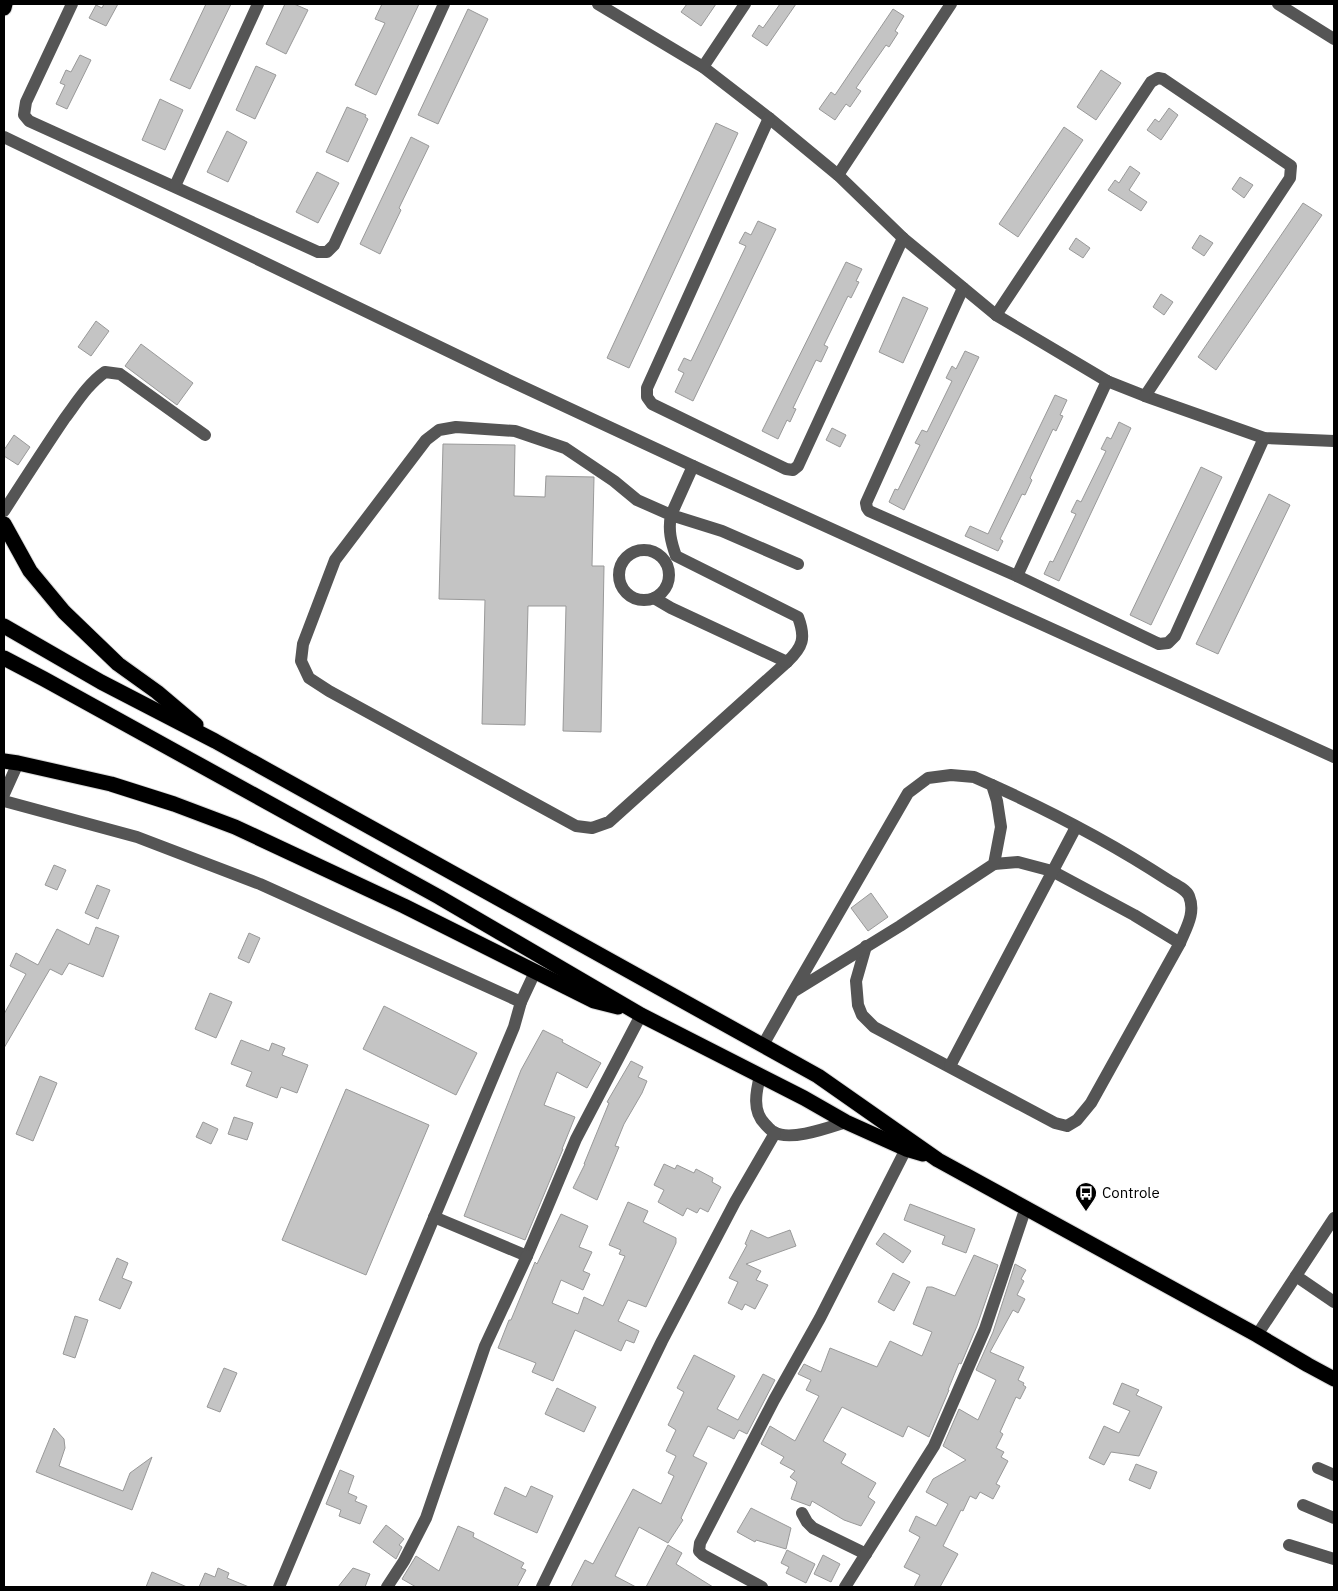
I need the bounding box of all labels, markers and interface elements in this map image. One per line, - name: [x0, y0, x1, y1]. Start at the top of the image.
- bus stop icon: Controle: [1074, 1181, 1098, 1212]
- place label: Controle: [1102, 1183, 1160, 1202]

